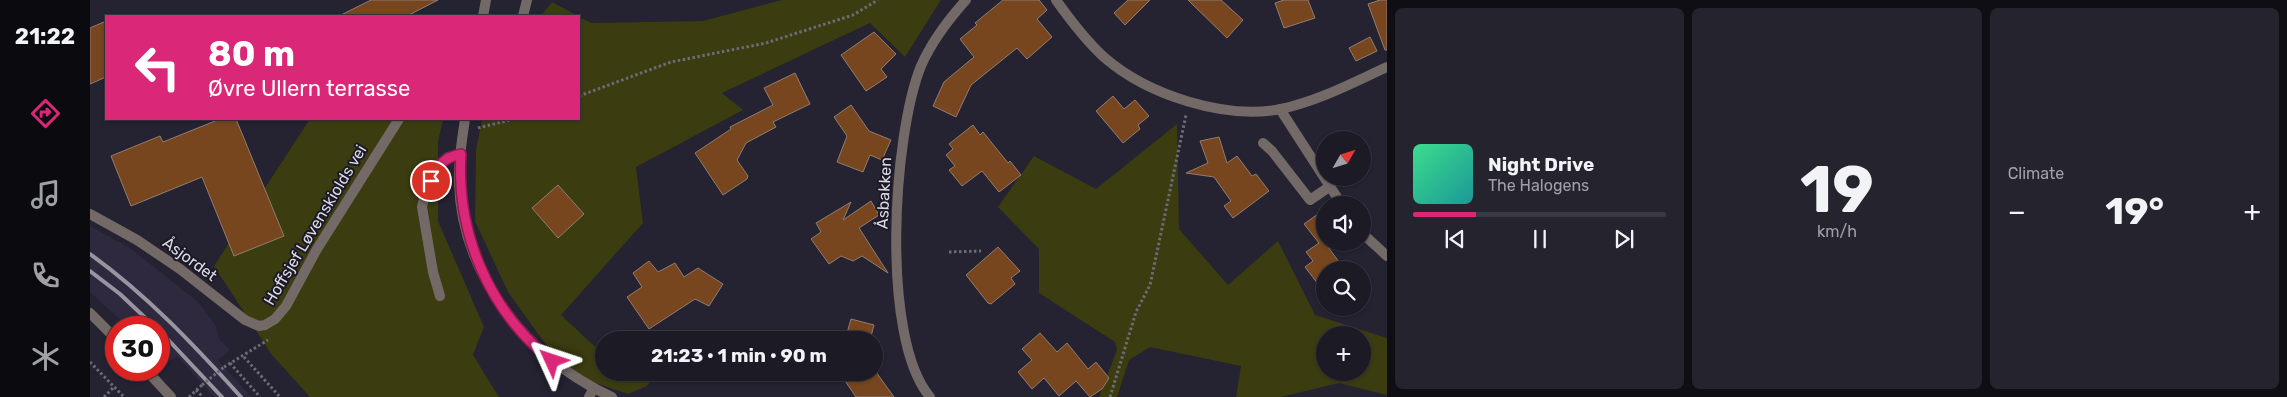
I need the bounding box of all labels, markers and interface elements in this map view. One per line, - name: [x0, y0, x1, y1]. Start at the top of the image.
- text: 21:22: [15, 23, 75, 50]
- text: 80 m: [208, 33, 295, 75]
- icon: left: [125, 35, 190, 100]
- text: Øvre Ullern terrasse: [208, 75, 410, 102]
- icon: directions: [28, 96, 63, 131]
- north arrow: [1316, 131, 1371, 186]
- map controls: [1316, 131, 1371, 381]
- street label: Hoffsjef Løvenskiolds vei: [260, 142, 370, 308]
- text: 19: [1800, 151, 1874, 228]
- text: Night Drive: [1488, 153, 1594, 176]
- street label: Åsbakken: [873, 157, 895, 229]
- pin: [410, 160, 452, 202]
- text: Climate: [2008, 164, 2064, 183]
- icon: arrive: [417, 167, 445, 195]
- text: The Halogens: [1488, 176, 1589, 195]
- icon: music: [28, 177, 63, 212]
- text: 19°: [2105, 188, 2164, 234]
- text: −: [2008, 195, 2026, 228]
- text: +: [2244, 195, 2261, 228]
- button: sound: [1316, 196, 1371, 251]
- text: km/h: [1817, 222, 1857, 241]
- icon: previous: [1441, 225, 1469, 253]
- icon: pause: [1526, 225, 1554, 253]
- icon: next: [1610, 225, 1638, 253]
- street label: Åsjordet: [159, 233, 221, 285]
- icon: phone: [28, 258, 63, 293]
- button: search: [1316, 261, 1371, 316]
- speed limit sign: 30: [105, 316, 170, 381]
- button: +: [1316, 326, 1371, 381]
- position arrow: [525, 334, 577, 386]
- icon: climate: [28, 339, 63, 374]
- text: 21:23 · 1 min · 90 m: [651, 344, 827, 367]

